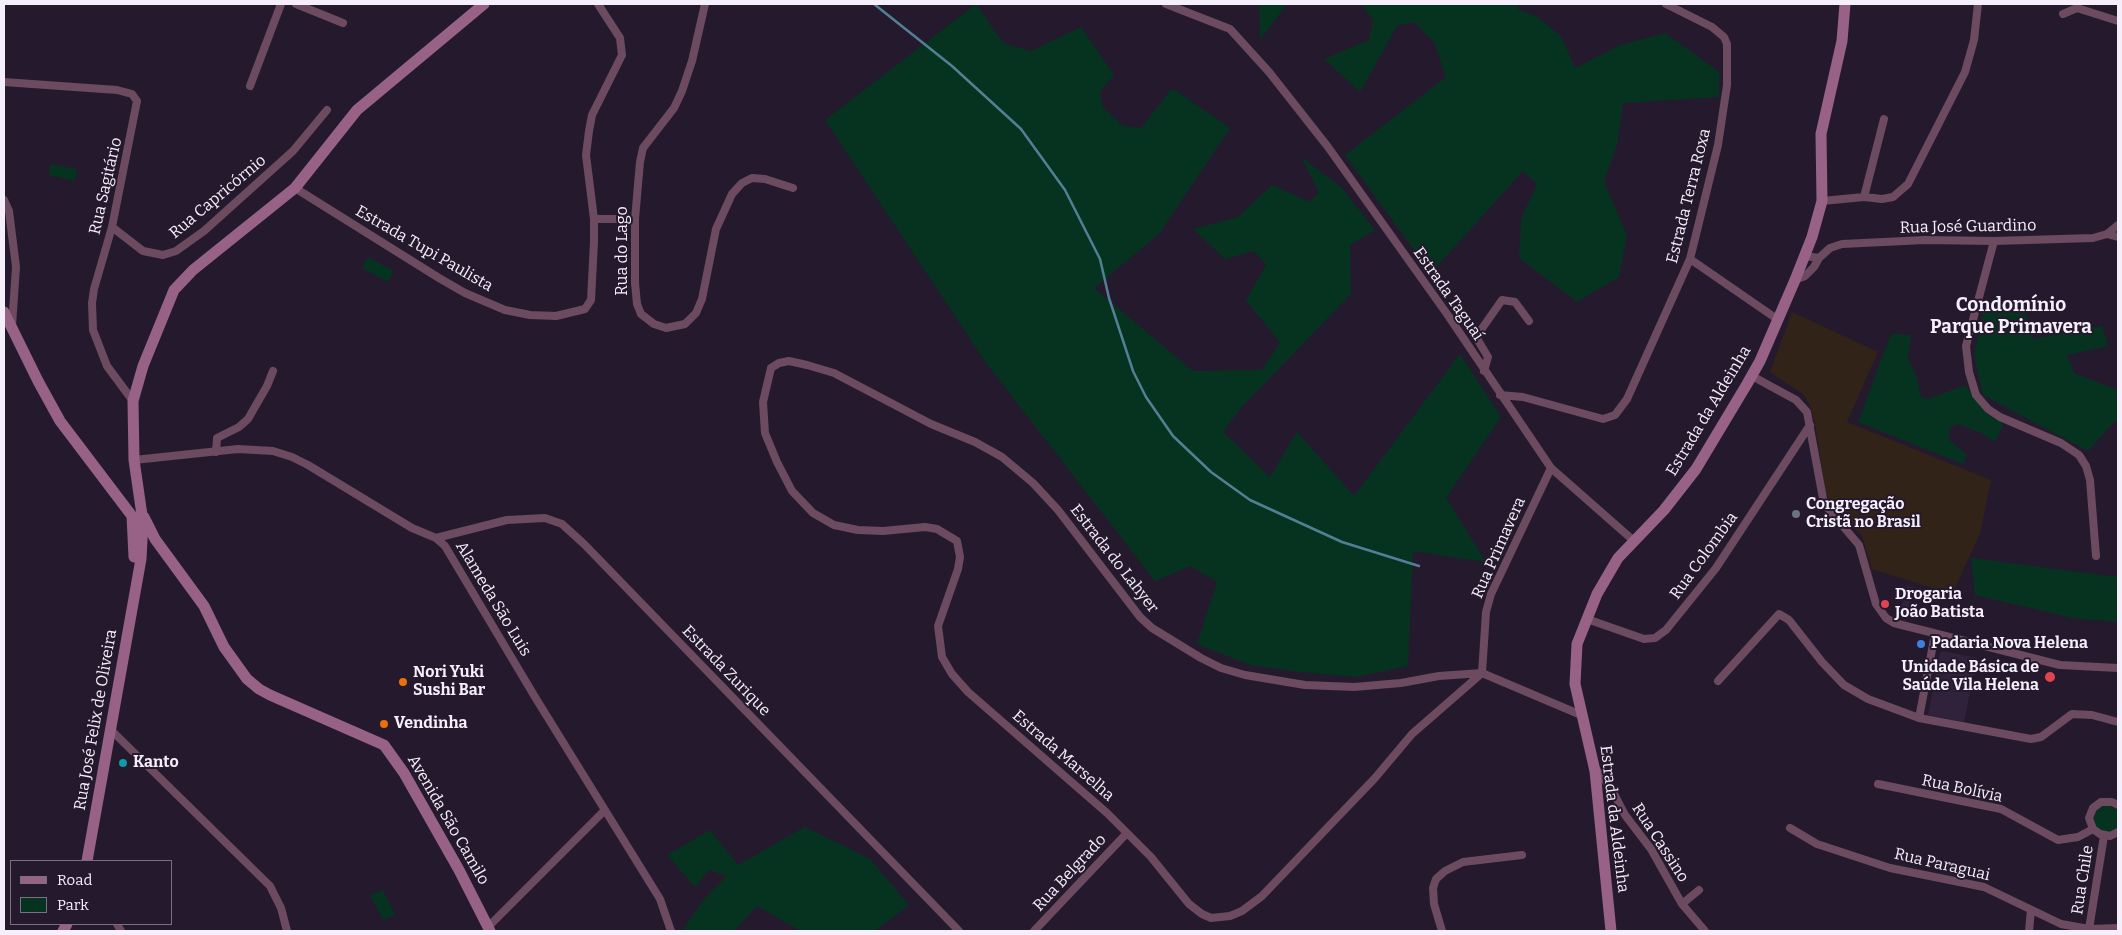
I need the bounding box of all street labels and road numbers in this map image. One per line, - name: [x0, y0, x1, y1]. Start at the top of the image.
- street label: Estrada Terra Roxa: [1663, 127, 1715, 265]
- street label: Rua Sagitário: [86, 136, 126, 236]
- street label: Rua Capricórnio: [166, 151, 270, 243]
- street label: Estrada Tupi Paulista: [352, 202, 496, 296]
- street label: Rua do Lago: [613, 206, 633, 296]
- street label: Rua José Guardino: [1900, 216, 2036, 238]
- street label: Estrada Taguaí: [1409, 244, 1487, 344]
- street label: Estrada da Aldeinha: [1663, 342, 1755, 480]
- street label: Rua Primavera: [1468, 494, 1530, 602]
- street label: Estrada do Lahyer: [1066, 501, 1162, 617]
- street label: Rua Colombia: [1666, 509, 1742, 603]
- street label: Alameda São Luis: [451, 538, 535, 660]
- street label: Estrada Zurique: [678, 622, 774, 720]
- street label: Rua José Felix de Oliveira: [71, 628, 121, 812]
- street label: Estrada Marselha: [1008, 706, 1118, 806]
- street label: Estrada da Aldeinha: [1595, 744, 1633, 894]
- street label: Avenida São Camilo: [403, 752, 493, 888]
- street label: Rua Bolívia: [1920, 771, 2004, 807]
- street label: Rua Cassino: [1627, 800, 1693, 886]
- street label: Rua Belgrado: [1029, 830, 1111, 916]
- street label: Rua Chile: [2068, 844, 2098, 916]
- street label: Rua Paraguai: [1892, 845, 1992, 885]

